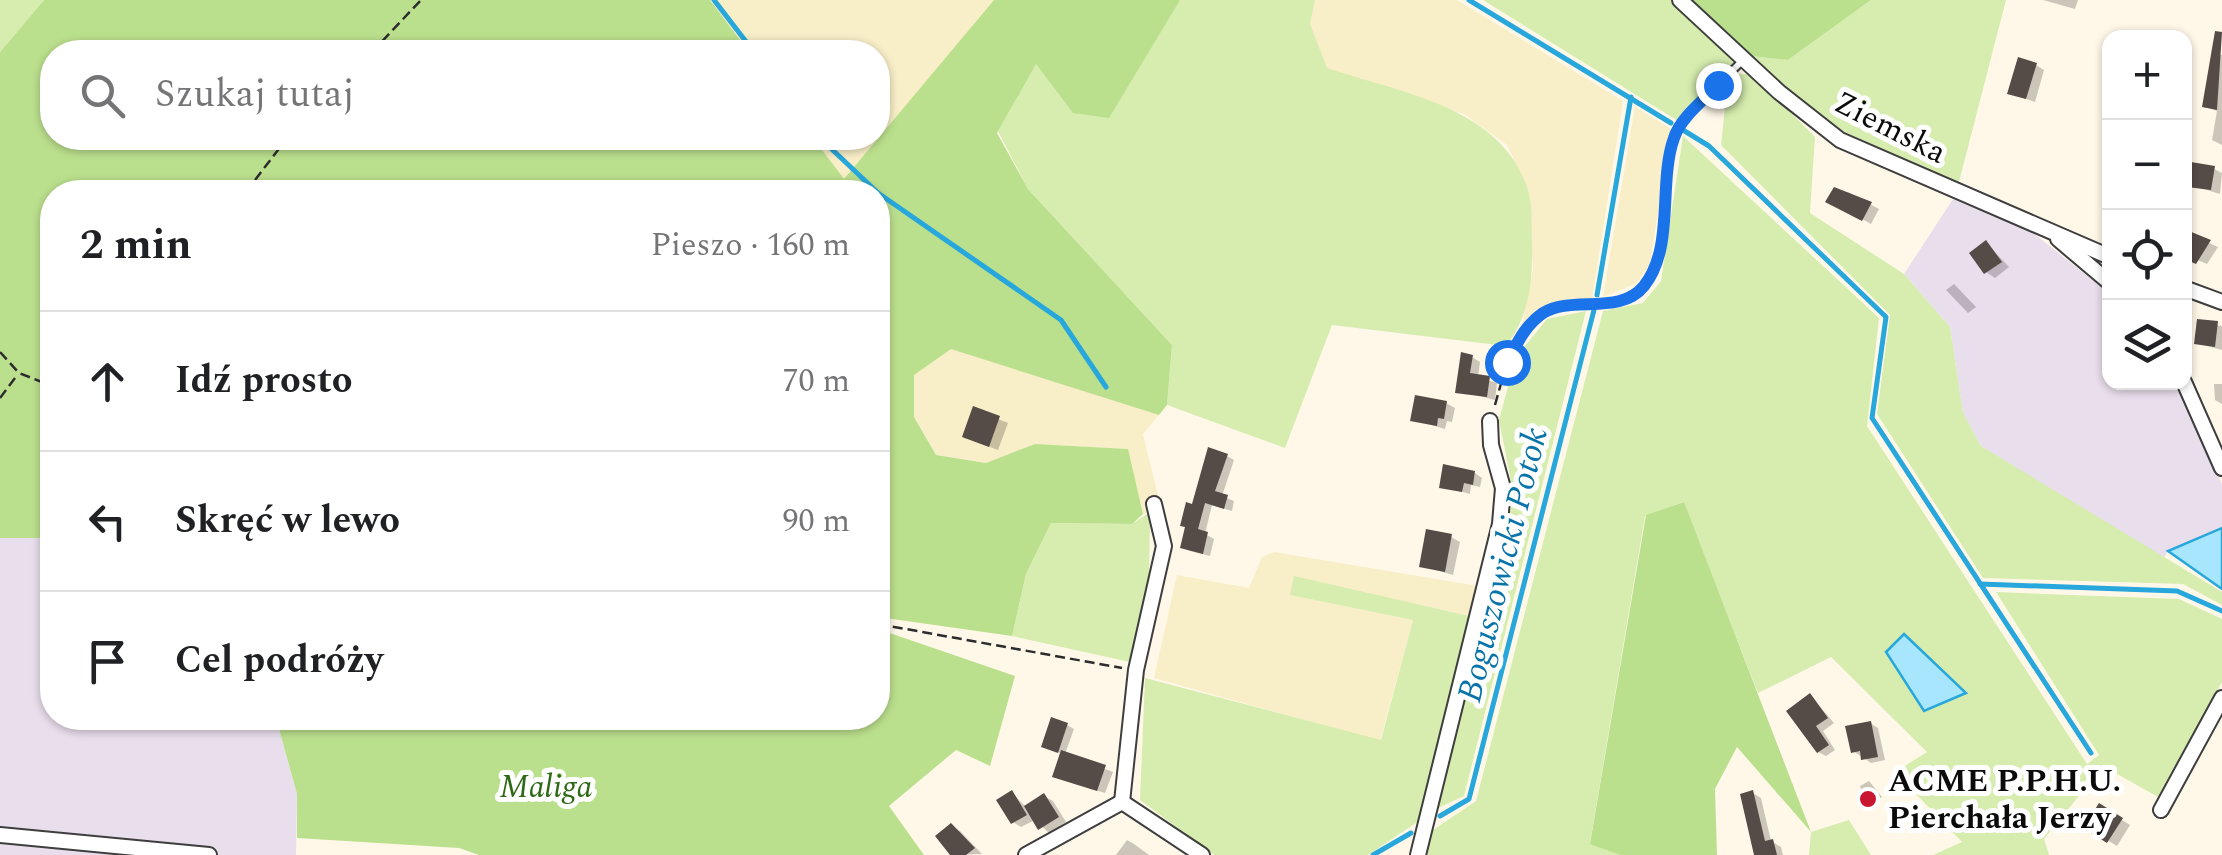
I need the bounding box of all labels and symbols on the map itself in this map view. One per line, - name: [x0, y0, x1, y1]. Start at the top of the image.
- route end: [1696, 63, 1742, 109]
- street label: Ziemska: [1825, 79, 1955, 177]
- route start: [1485, 340, 1531, 386]
- water label: Boguszowicki Potok: [1443, 422, 1563, 708]
- place label: ACME P.P.H.U. Pierchała Jerzy: [1888, 757, 2121, 843]
- park label: Maliga: [500, 763, 592, 812]
- marker: ACME P.P.H.U. Pierchała Jerzy: [1857, 788, 1879, 810]

